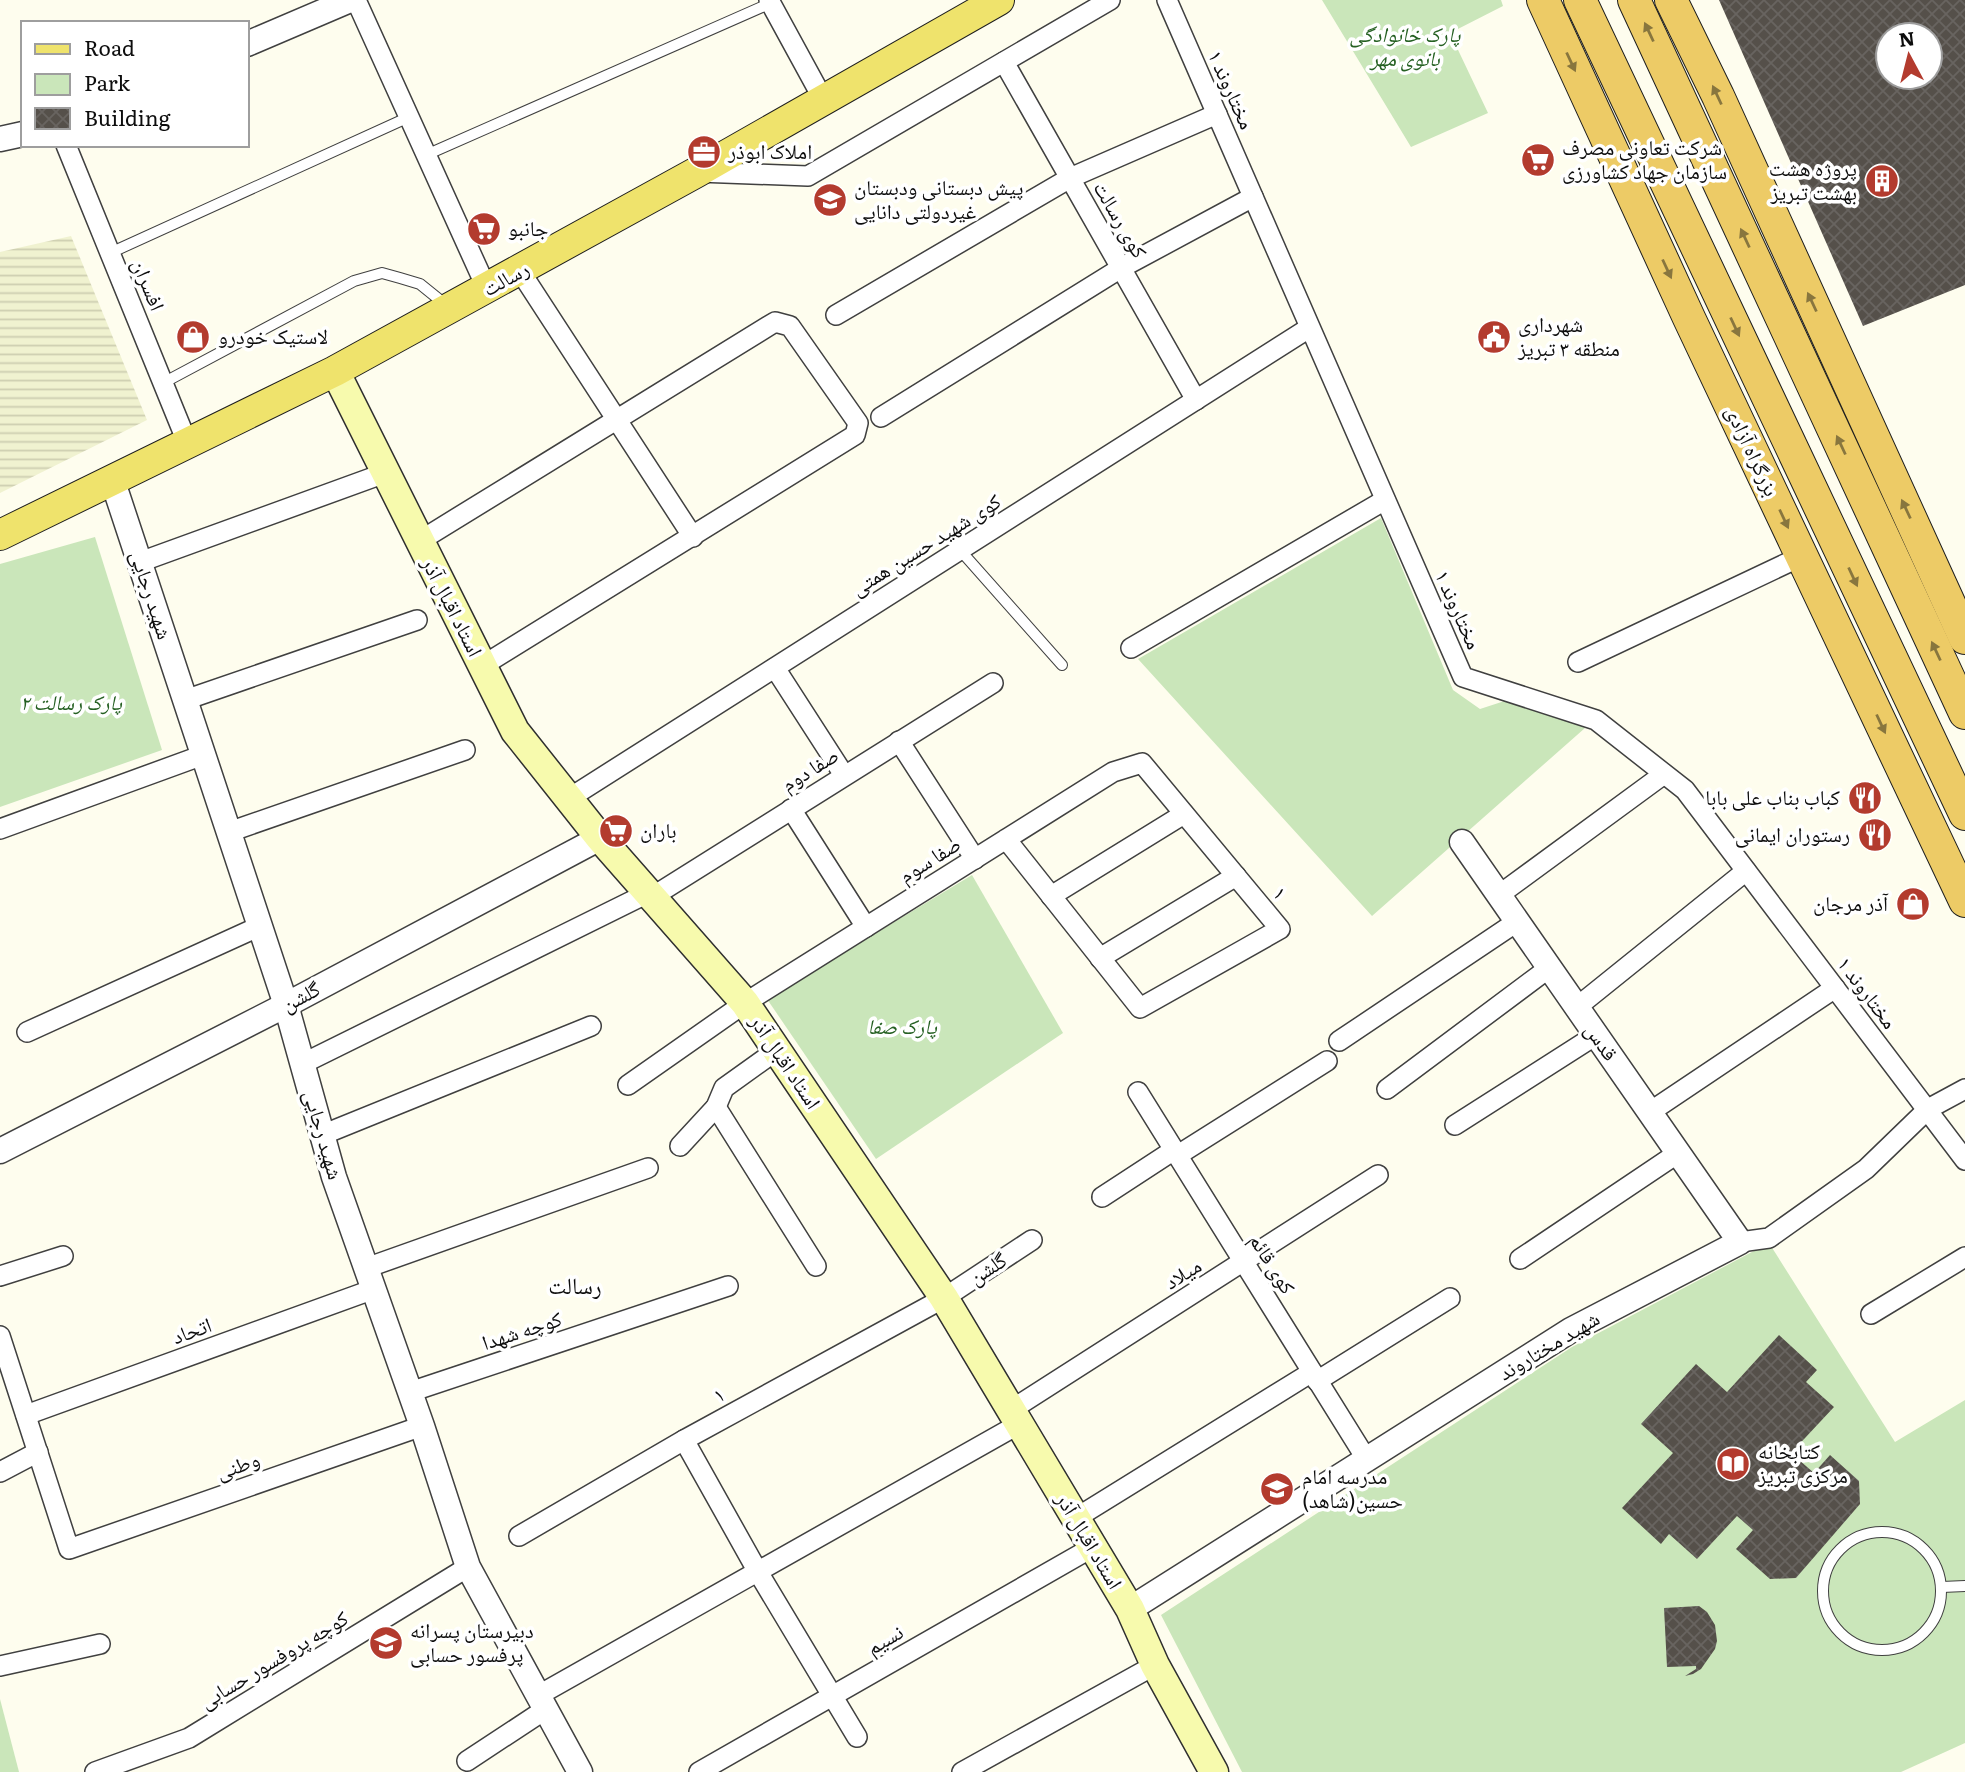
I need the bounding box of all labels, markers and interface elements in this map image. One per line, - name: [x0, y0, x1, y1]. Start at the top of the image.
- park label: پارک خانوادگی بانوی مهر: [1350, 17, 1461, 72]
- legend: [21, 21, 248, 147]
- north arrow: [1874, 21, 1944, 91]
- one-way arrow: [1643, 22, 1655, 42]
- text: N: [1897, 23, 1916, 53]
- text: Road: [84, 31, 135, 62]
- street label: مختاروند ۱: [1202, 44, 1264, 134]
- one-way arrow: [1566, 52, 1577, 72]
- text: Park: [84, 66, 130, 97]
- one-way arrow: [1711, 85, 1723, 105]
- text: Building: [84, 101, 171, 132]
- place label: شرکت تعاونی مصرف سازمان جهاد کشاورزی: [1562, 130, 1727, 185]
- office icon: املاک ابوذر: [685, 133, 723, 171]
- place label: املاک ابوذر: [727, 134, 812, 165]
- supermarket icon: شرکت تعاونی مصرف سازمان جهاد کشاورزی: [1519, 141, 1557, 179]
- place label: پروژه هشت بهشت تبریز: [1769, 151, 1857, 206]
- building icon: پروژه هشت بهشت تبریز: [1863, 162, 1901, 200]
- place label: پیش دبستانی ودبستان غیردولتی دانایی: [854, 170, 1023, 225]
- street label: کوی رسالت: [1088, 174, 1157, 263]
- school or university icon: پیش دبستانی ودبستان غیردولتی دانایی: [811, 181, 849, 219]
- supermarket icon: جانبو: [465, 210, 503, 248]
- place label: جانبو: [508, 211, 548, 242]
- one-way arrow: [1739, 228, 1751, 248]
- street label: رسالت: [476, 251, 534, 302]
- street label: افسران: [126, 253, 175, 315]
- one-way arrow: [1661, 259, 1672, 279]
- one-way arrow: [1806, 291, 1817, 312]
- place label: شهرداری منطقه ۳ تبریز: [1517, 307, 1620, 362]
- one-way arrow: [1729, 317, 1740, 337]
- shop icon: لاستیک خودرو: [174, 318, 212, 356]
- public building icon: شهرداری منطقه ۳ تبریز: [1475, 318, 1513, 356]
- place label: لاستیک خودرو: [218, 319, 328, 350]
- street label: بزرگراه آزادی: [1720, 399, 1789, 500]
- one-way arrow: [1835, 435, 1846, 455]
- street label: کوی شهید حسین همتی: [844, 484, 1006, 602]
- one-way arrow: [1900, 498, 1911, 519]
- one-way arrow: [1779, 509, 1790, 529]
- street label: شهید رجایی: [124, 546, 182, 643]
- street label: استاد اقبال آذر: [415, 550, 493, 661]
- street label: مختاروند ۱: [1429, 564, 1491, 654]
- one-way arrow: [1847, 567, 1859, 587]
- one-way arrow: [1930, 641, 1942, 661]
- park label: پارک رسالت ۲: [20, 685, 123, 716]
- one-way arrow: [1876, 714, 1887, 735]
- street label: صفا دوم: [774, 738, 844, 799]
- restaurant icon: کباب بناب علی بابا: [1846, 779, 1884, 817]
- place label: کباب بناب علی بابا: [1705, 780, 1840, 811]
- supermarket icon: باران: [597, 812, 635, 850]
- place label: باران: [640, 813, 677, 844]
- restaurant icon: رستوران ایمانی: [1856, 816, 1894, 854]
- place label: رستوران ایمانی: [1735, 817, 1850, 848]
- street label: صفا سوم: [892, 827, 966, 890]
- street label: ۱: [1267, 878, 1297, 905]
- shop icon: آذر مرجان: [1894, 885, 1932, 923]
- place label: آذر مرجان: [1813, 886, 1889, 917]
- street label: مختاروند ۱: [1831, 949, 1907, 1034]
- street label: گلشن: [275, 972, 325, 1018]
- street label: استاد اقبال آذر: [743, 1006, 830, 1114]
- park label: پارک صفا: [867, 1009, 938, 1040]
- street label: قدس: [1579, 1015, 1627, 1066]
- street label: شهید رجایی: [298, 1086, 353, 1183]
- street label: کوی قائم: [1242, 1226, 1305, 1300]
- street label: گلشن: [961, 1243, 1012, 1291]
- street label: میلاد: [1157, 1248, 1206, 1295]
- district label: رسالت: [548, 1267, 602, 1301]
- street label: کوچه شهدا: [477, 1301, 565, 1356]
- street label: شهید مختاروند: [1491, 1301, 1604, 1386]
- street label: اتحاد: [167, 1307, 215, 1350]
- street label: ۱: [706, 1377, 729, 1409]
- place label: کتابخانه مرکزى تبریز: [1757, 1434, 1848, 1489]
- street label: وطنی: [211, 1442, 263, 1485]
- library icon: کتابخانه مرکزى تبریز: [1714, 1445, 1752, 1483]
- place label: مدرسه امام حسین(شاهد): [1302, 1459, 1403, 1514]
- school or university icon: مدرسه امام حسین(شاهد): [1258, 1470, 1296, 1508]
- street label: استاد اقبال آذر: [1049, 1484, 1132, 1594]
- street label: کوچه پروفسور حسابی: [192, 1601, 353, 1715]
- place label: دبیرستان پسرانه پرفسور حسابی: [410, 1613, 534, 1668]
- street label: نسیم: [859, 1615, 909, 1662]
- school or university icon: دبیرستان پسرانه پرفسور حسابی: [367, 1624, 405, 1662]

